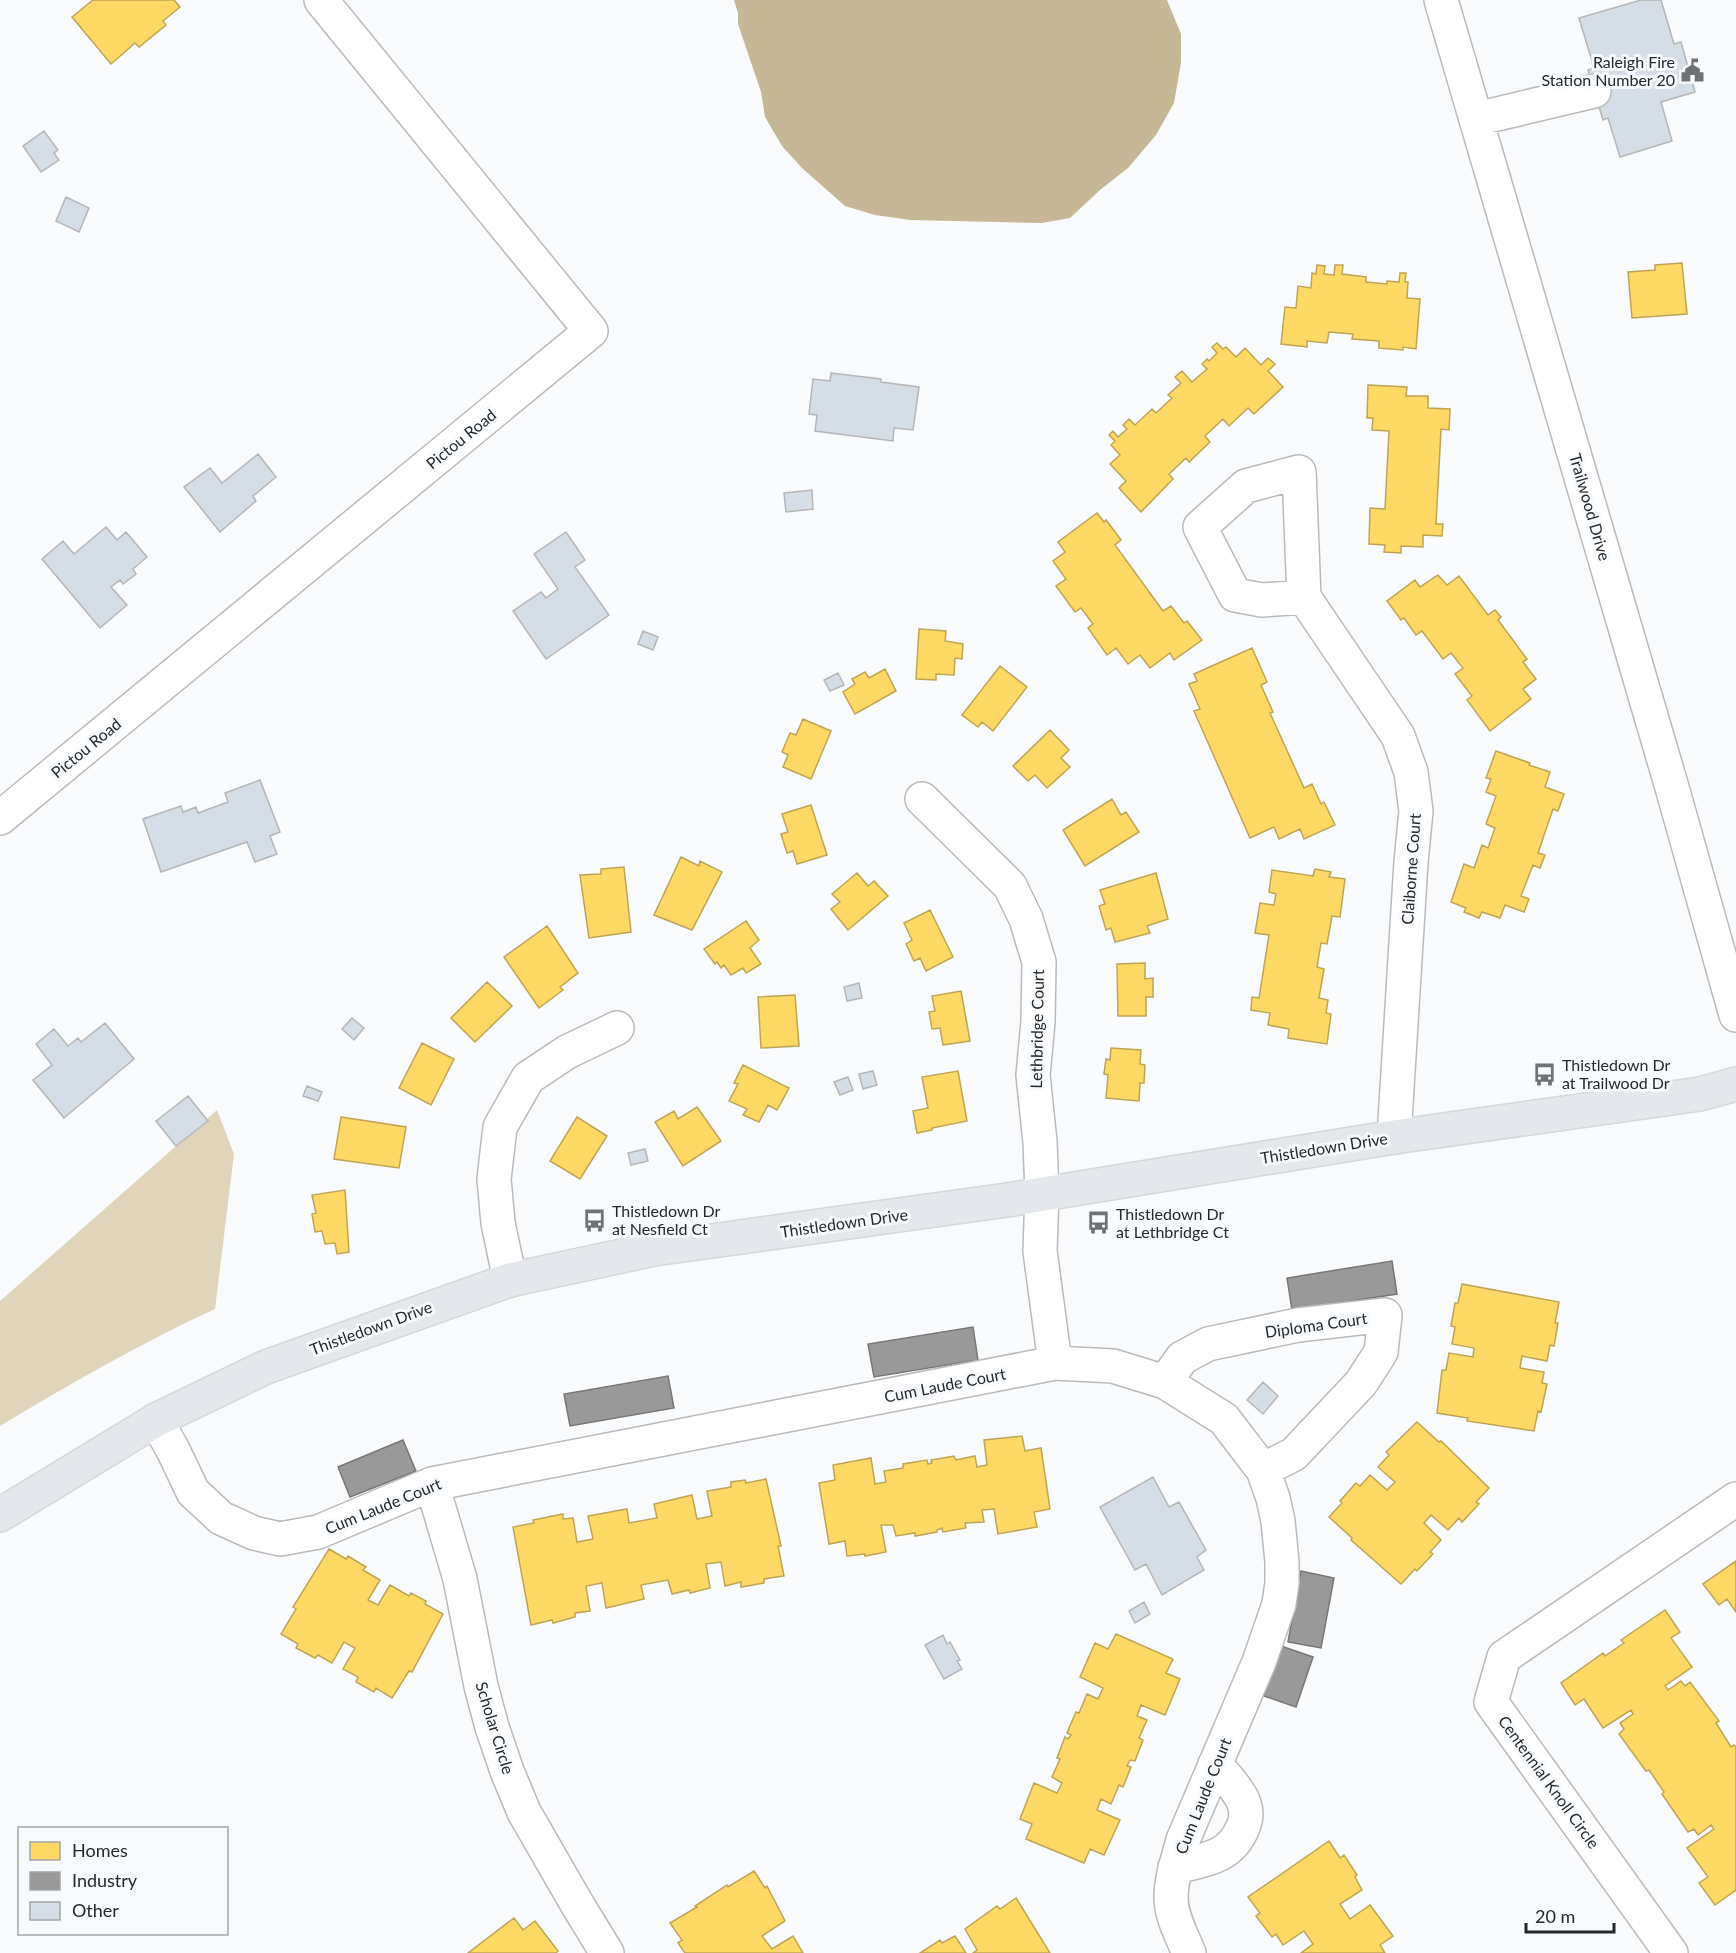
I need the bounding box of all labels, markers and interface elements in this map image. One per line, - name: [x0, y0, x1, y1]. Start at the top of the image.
- place label: Raleigh Fire Station Number 20: [1541, 52, 1675, 89]
- public building icon: Raleigh Fire Station Number 20: [1680, 58, 1706, 84]
- street label: Pictou Road: [422, 405, 499, 473]
- street label: Trailwood Drive: [1566, 451, 1615, 563]
- street label: Pictou Road: [47, 714, 124, 782]
- street label: Claiborne Court: [1397, 812, 1424, 925]
- street label: Lethbridge Court: [1026, 969, 1047, 1089]
- place label: Thistledown Dr at Trailwood Dr: [1562, 1055, 1670, 1092]
- bus stop icon: Thistledown Dr at Trailwood Dr: [1531, 1061, 1557, 1087]
- street label: Thistledown Drive: [1259, 1128, 1389, 1167]
- place label: Thistledown Dr at Nesfield Ct: [612, 1201, 720, 1238]
- street label: Thistledown Drive: [779, 1204, 909, 1241]
- place label: Thistledown Dr at Lethbridge Ct: [1116, 1204, 1229, 1241]
- bus stop icon: Thistledown Dr at Nesfield Ct: [581, 1207, 607, 1233]
- bus stop icon: Thistledown Dr at Lethbridge Ct: [1085, 1210, 1111, 1236]
- street label: Thistledown Drive: [307, 1297, 435, 1358]
- street label: Diploma Court: [1264, 1308, 1368, 1341]
- street label: Cum Laude Court: [883, 1363, 1008, 1406]
- street label: Cum Laude Court: [322, 1474, 444, 1537]
- street label: Scholar Circle: [472, 1679, 519, 1776]
- street label: Centennial Knoll Circle: [1495, 1712, 1604, 1852]
- street label: Cum Laude Court: [1171, 1735, 1235, 1857]
- legend: [18, 1827, 228, 1935]
- text: Homes: [72, 1839, 128, 1861]
- text: Industry: [72, 1869, 138, 1891]
- scale bar: [1526, 1896, 1614, 1934]
- text: Other: [72, 1899, 119, 1921]
- text: 20 m: [1535, 1905, 1575, 1927]

